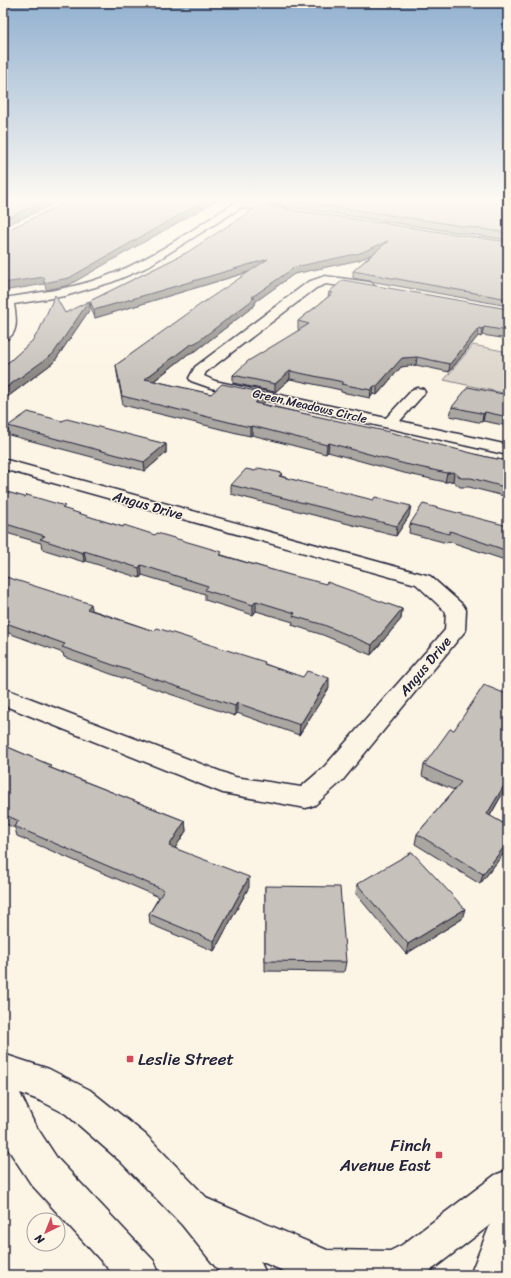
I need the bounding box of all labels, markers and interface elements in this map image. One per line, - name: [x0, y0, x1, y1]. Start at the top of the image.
- street label: Green Meadows Circle: [251, 382, 369, 430]
- street label: Angus Drive: [109, 483, 186, 527]
- street label: Angus Drive: [392, 631, 458, 703]
- place label: Leslie Street: [138, 1044, 235, 1074]
- marker: Leslie Street: [125, 1054, 135, 1064]
- place label: Finch Avenue East: [339, 1130, 432, 1180]
- marker: Finch Avenue East: [434, 1150, 444, 1160]
- north arrow: [26, 1212, 66, 1252]
- text: N: [30, 1229, 50, 1249]

